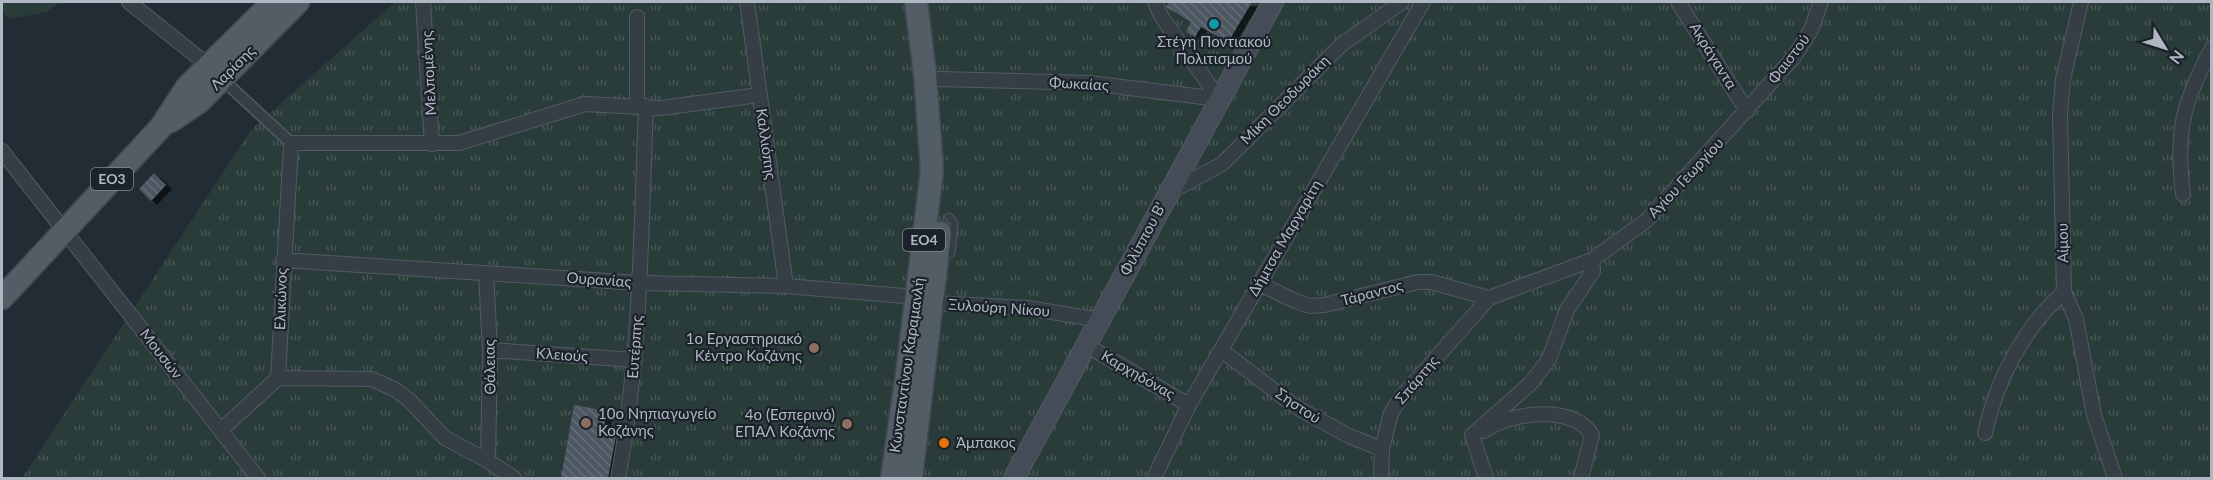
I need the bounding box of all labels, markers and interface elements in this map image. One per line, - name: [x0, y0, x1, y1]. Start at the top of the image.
- marker: Στέγη Ποντιακού Πολιτισμού: [1207, 17, 1221, 31]
- north arrow: [2135, 18, 2195, 78]
- street label: Ακράγαντα: [1686, 19, 1741, 92]
- street label: Μελπομένης: [417, 30, 439, 116]
- street label: Φαιστού: [1764, 30, 1813, 87]
- place label: Στέγη Ποντιακού Πολιτισμού: [1157, 32, 1271, 67]
- street label: Λαρίσης: [206, 41, 258, 93]
- text: N: [2166, 47, 2188, 68]
- street label: Μίκη Θεοδωράκη: [1236, 51, 1333, 148]
- street label: Φωκαίας: [1049, 72, 1109, 94]
- street label: Καλλιόπης: [753, 107, 781, 181]
- street label: Αγίου Γεωργίου: [1644, 134, 1727, 221]
- road number: ΕΟ3: [91, 168, 133, 190]
- street label: Δήμτσα Μαργαρίτη: [1244, 176, 1325, 299]
- street label: Φιλίππου Β': [1115, 199, 1169, 278]
- street label: Αίμου: [2053, 223, 2071, 263]
- road number: ΕΟ4: [903, 229, 945, 251]
- street label: Ελικώνος: [270, 267, 290, 330]
- street label: Ουρανίας: [566, 268, 632, 290]
- street label: Τάραντος: [1339, 275, 1405, 309]
- street label: Κωνσταντίνου Καραμανλή: [885, 276, 927, 454]
- street label: Ξυλούρη Νίκου: [948, 294, 1050, 320]
- street label: Ευτέρπης: [623, 315, 645, 379]
- street label: Μουσών: [137, 325, 187, 382]
- place label: 1ο Εργαστηριακό Κέντρο Κοζάνης: [686, 329, 802, 364]
- street label: Θάλειας: [480, 339, 498, 395]
- marker: 1ο Εργαστηριακό Κέντρο Κοζάνης: [807, 341, 821, 355]
- street label: Κλειούς: [535, 343, 589, 365]
- street label: Καρχηδόνας: [1098, 346, 1179, 403]
- street label: Σπάρτης: [1391, 351, 1442, 407]
- street label: Σηστού: [1273, 384, 1324, 427]
- place label: 10ο Νηπιαγωγείο Κοζάνης: [598, 404, 716, 439]
- place label: 4ο (Εσπερινό) ΕΠΑΛ Κοζάνης: [735, 405, 835, 440]
- marker: 10ο Νηπιαγωγείο Κοζάνης: [579, 416, 593, 430]
- marker: 4ο (Εσπερινό) ΕΠΑΛ Κοζάνης: [840, 417, 854, 431]
- place label: Άμπακος: [956, 433, 1016, 451]
- marker: Άμπακος: [937, 436, 951, 450]

